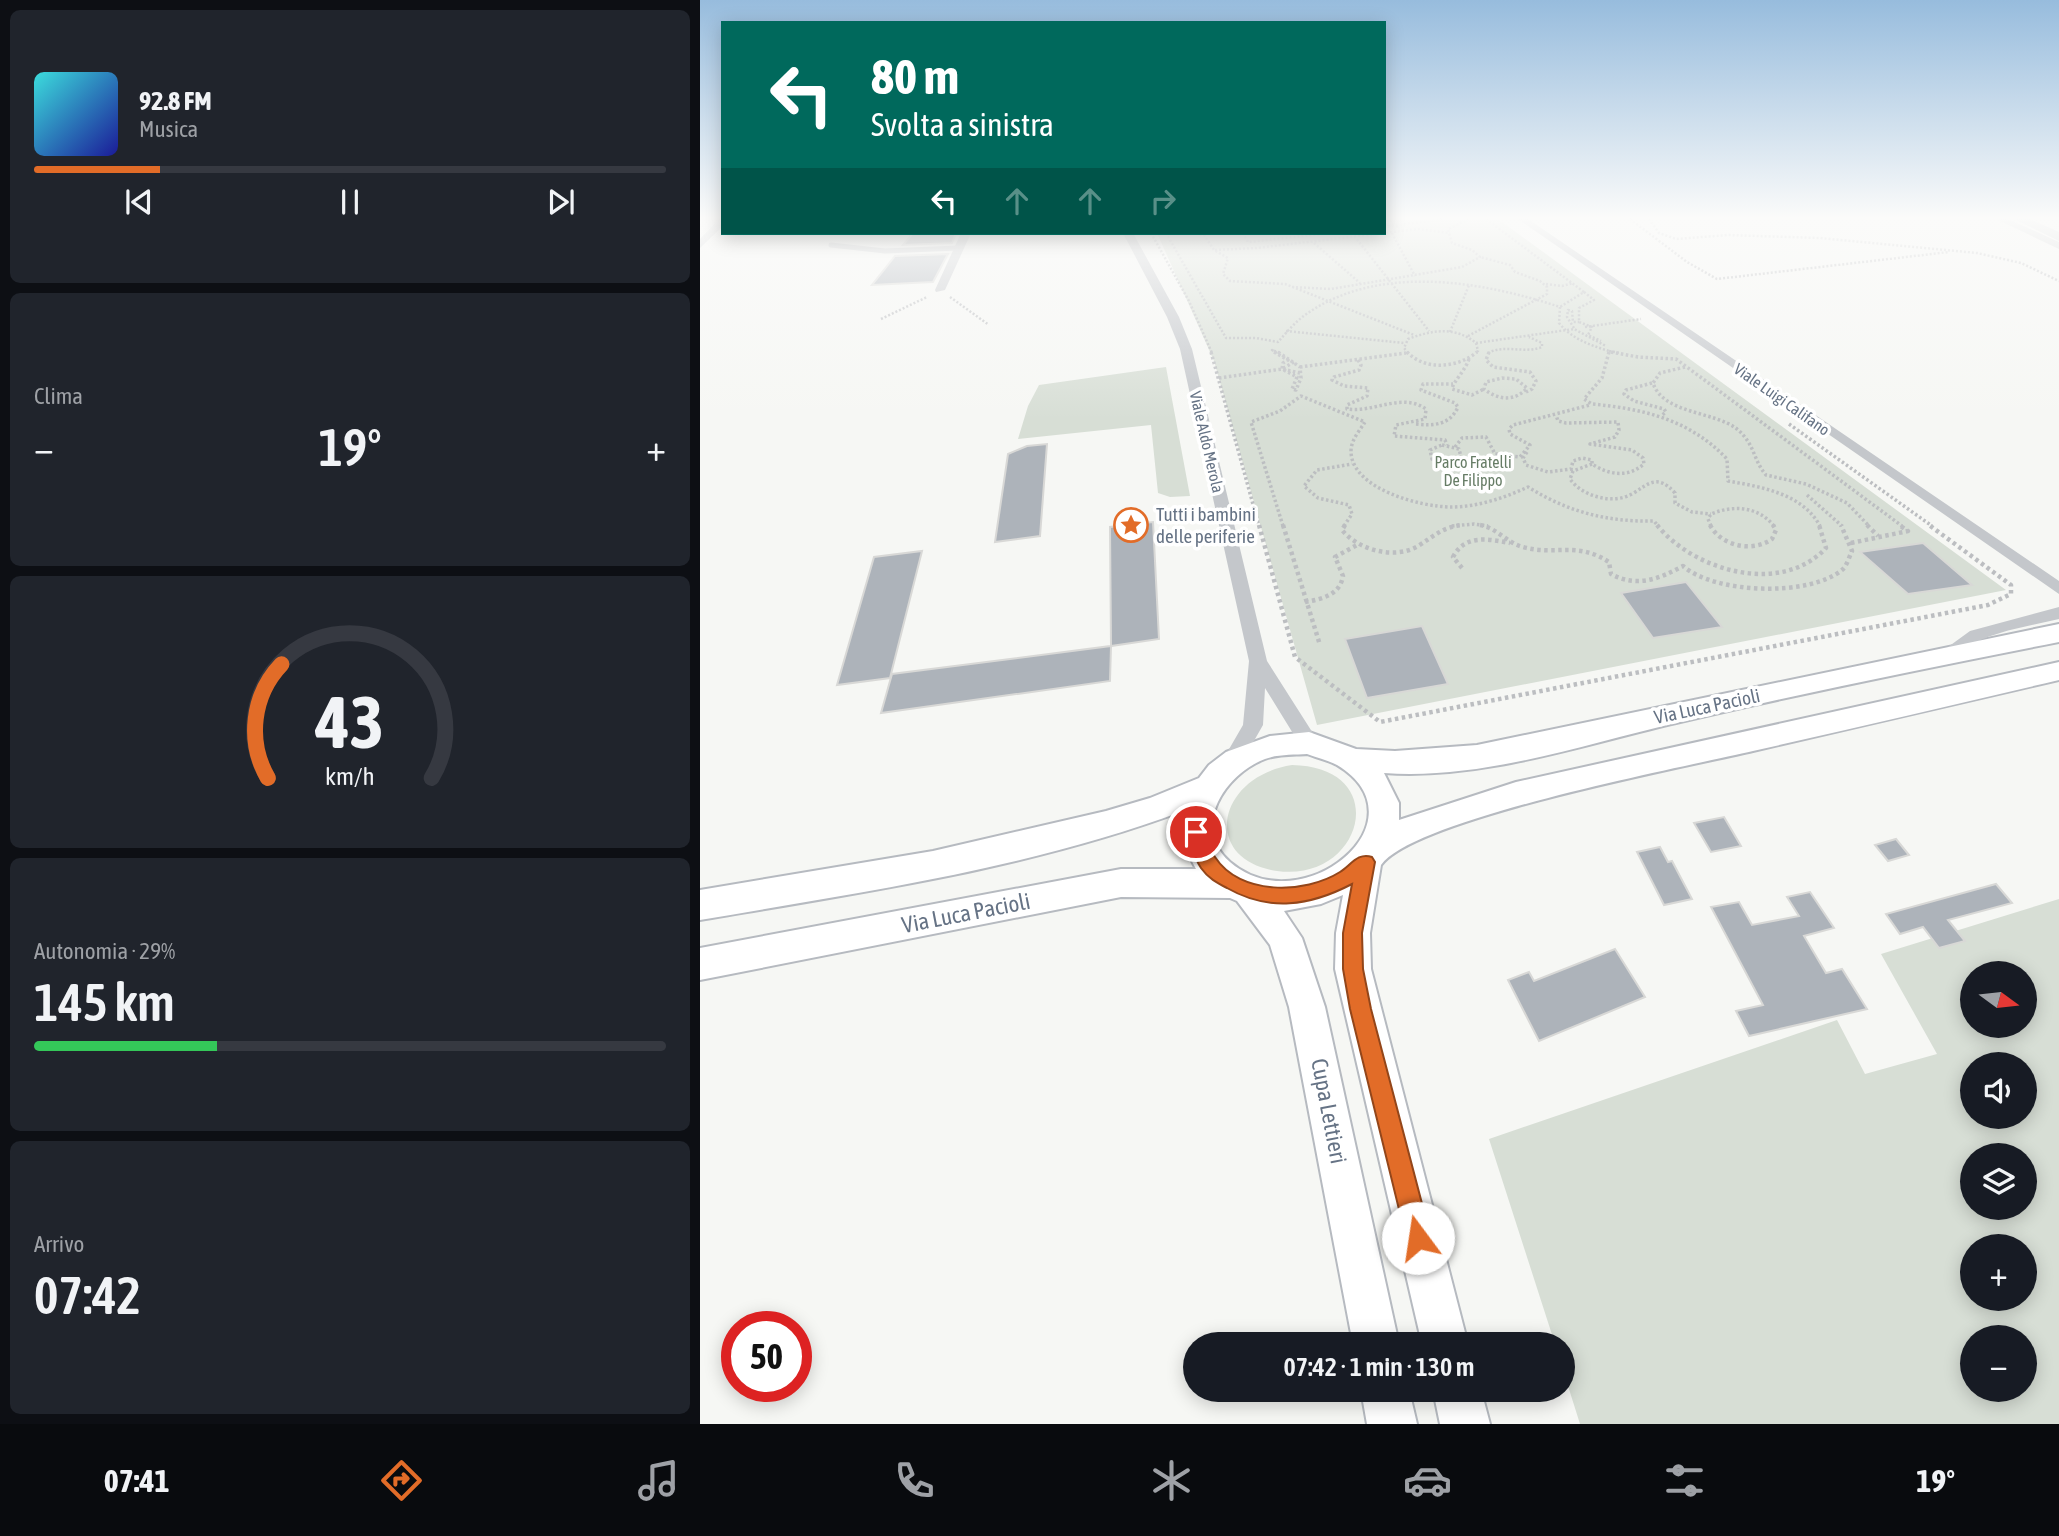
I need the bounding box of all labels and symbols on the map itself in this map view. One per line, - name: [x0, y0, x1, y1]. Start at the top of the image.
- street label: Viale Luigi Califano: [1730, 359, 1833, 439]
- street label: Viale Aldo Merola: [1187, 389, 1227, 495]
- park label: Parco Fratelli De Filippo: [1434, 453, 1512, 490]
- place label: Tutti i bambini delle periferie: [1156, 503, 1256, 547]
- place icon: Tutti i bambini delle periferie: [1112, 506, 1150, 544]
- street label: Via Luca Pacioli: [1652, 684, 1762, 728]
- pin: [1166, 802, 1226, 862]
- street label: Via Luca Pacioli: [900, 888, 1032, 938]
- north arrow: [1960, 961, 2037, 1038]
- street label: Cupa Lettieri: [1306, 1056, 1352, 1166]
- position arrow: [1381, 1201, 1455, 1275]
- speed limit sign: 50: [721, 1311, 812, 1402]

